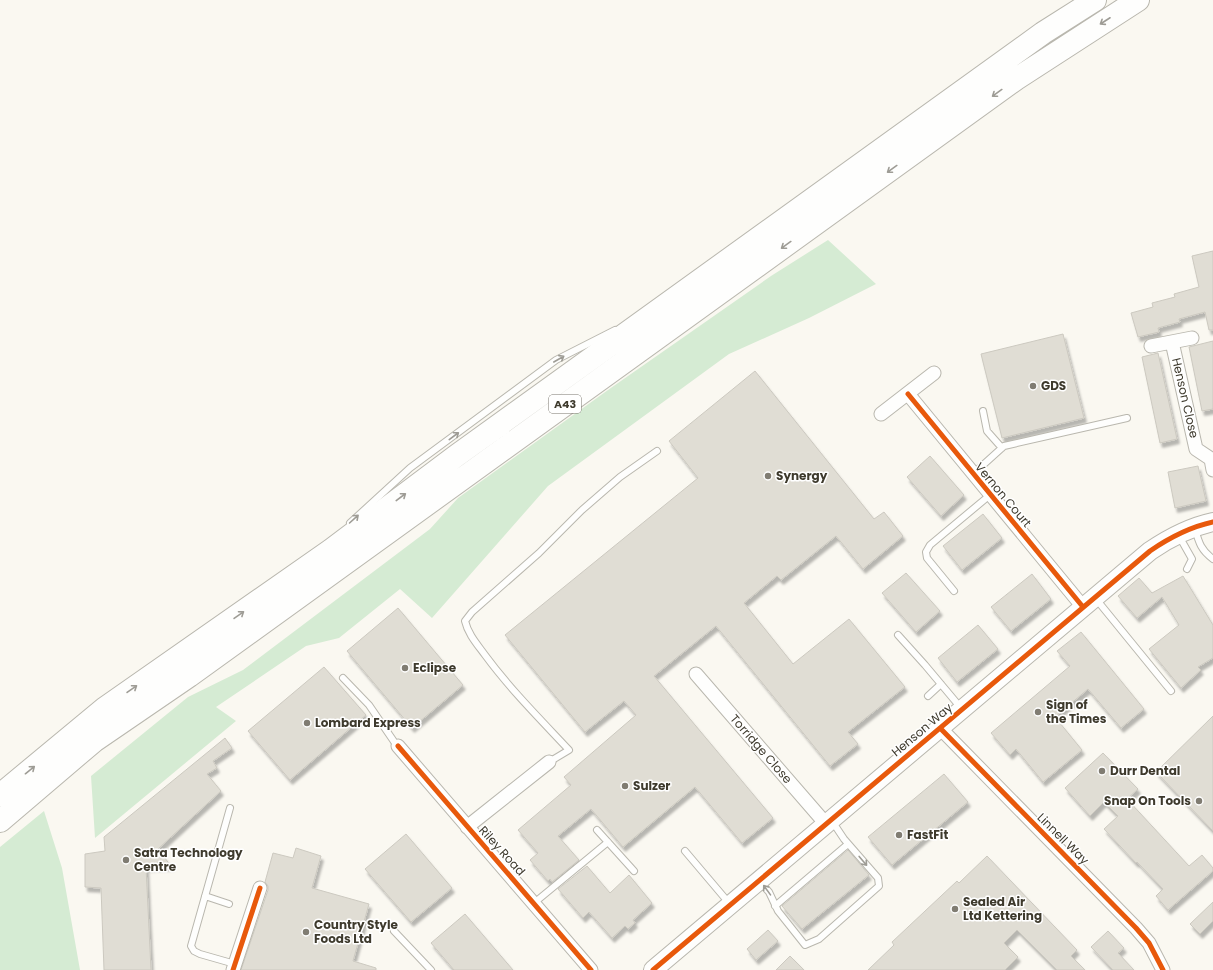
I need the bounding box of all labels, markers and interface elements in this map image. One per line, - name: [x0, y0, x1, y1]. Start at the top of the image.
- one-way arrow: [1100, 17, 1111, 25]
- one-way arrow: [992, 89, 1003, 97]
- one-way arrow: [886, 165, 897, 173]
- one-way arrow: [781, 241, 792, 249]
- one-way arrow: [553, 355, 565, 363]
- street label: Henson Close: [1168, 356, 1203, 440]
- place label: GDS: [1041, 377, 1066, 394]
- marker: GDS: [1028, 381, 1038, 391]
- road number: A43: [549, 395, 581, 413]
- one-way arrow: [448, 432, 459, 440]
- street label: Vernon Court: [971, 459, 1036, 531]
- place label: Synergy: [776, 467, 828, 484]
- marker: Synergy: [763, 471, 773, 481]
- one-way arrow: [395, 493, 406, 502]
- one-way arrow: [349, 514, 359, 524]
- one-way arrow: [233, 611, 244, 619]
- place label: Eclipse: [413, 659, 457, 676]
- marker: Eclipse: [400, 663, 410, 673]
- one-way arrow: [127, 685, 138, 693]
- place label: Sign of the Times: [1046, 696, 1107, 727]
- street label: Henson Way: [888, 699, 956, 760]
- marker: Sign of the Times: [1033, 707, 1043, 717]
- street label: Torridge Close: [727, 710, 796, 787]
- place label: Lombard Express: [315, 714, 421, 731]
- marker: Lombard Express: [302, 718, 312, 728]
- place label: Durr Dental: [1110, 762, 1180, 779]
- one-way arrow: [25, 765, 36, 774]
- marker: Durr Dental: [1097, 766, 1107, 776]
- place label: Sulzer: [633, 777, 671, 794]
- marker: Sulzer: [620, 781, 630, 791]
- place label: Snap On Tools: [1104, 792, 1191, 809]
- marker: Snap On Tools: [1194, 796, 1204, 806]
- street label: Linnell Way: [1034, 809, 1093, 868]
- street label: Riley Road: [475, 822, 529, 879]
- place label: FastFit: [907, 826, 948, 843]
- marker: FastFit: [894, 830, 904, 840]
- place label: Satra Technology Centre: [134, 844, 243, 875]
- marker: Satra Technology Centre: [121, 855, 131, 865]
- one-way arrow: [858, 856, 867, 866]
- one-way arrow: [763, 885, 771, 896]
- place label: Sealed Air Ltd Kettering: [963, 893, 1042, 924]
- marker: Sealed Air Ltd Kettering: [950, 904, 960, 914]
- place label: Country Style Foods Ltd: [314, 916, 398, 947]
- marker: Country Style Foods Ltd: [301, 927, 311, 937]

